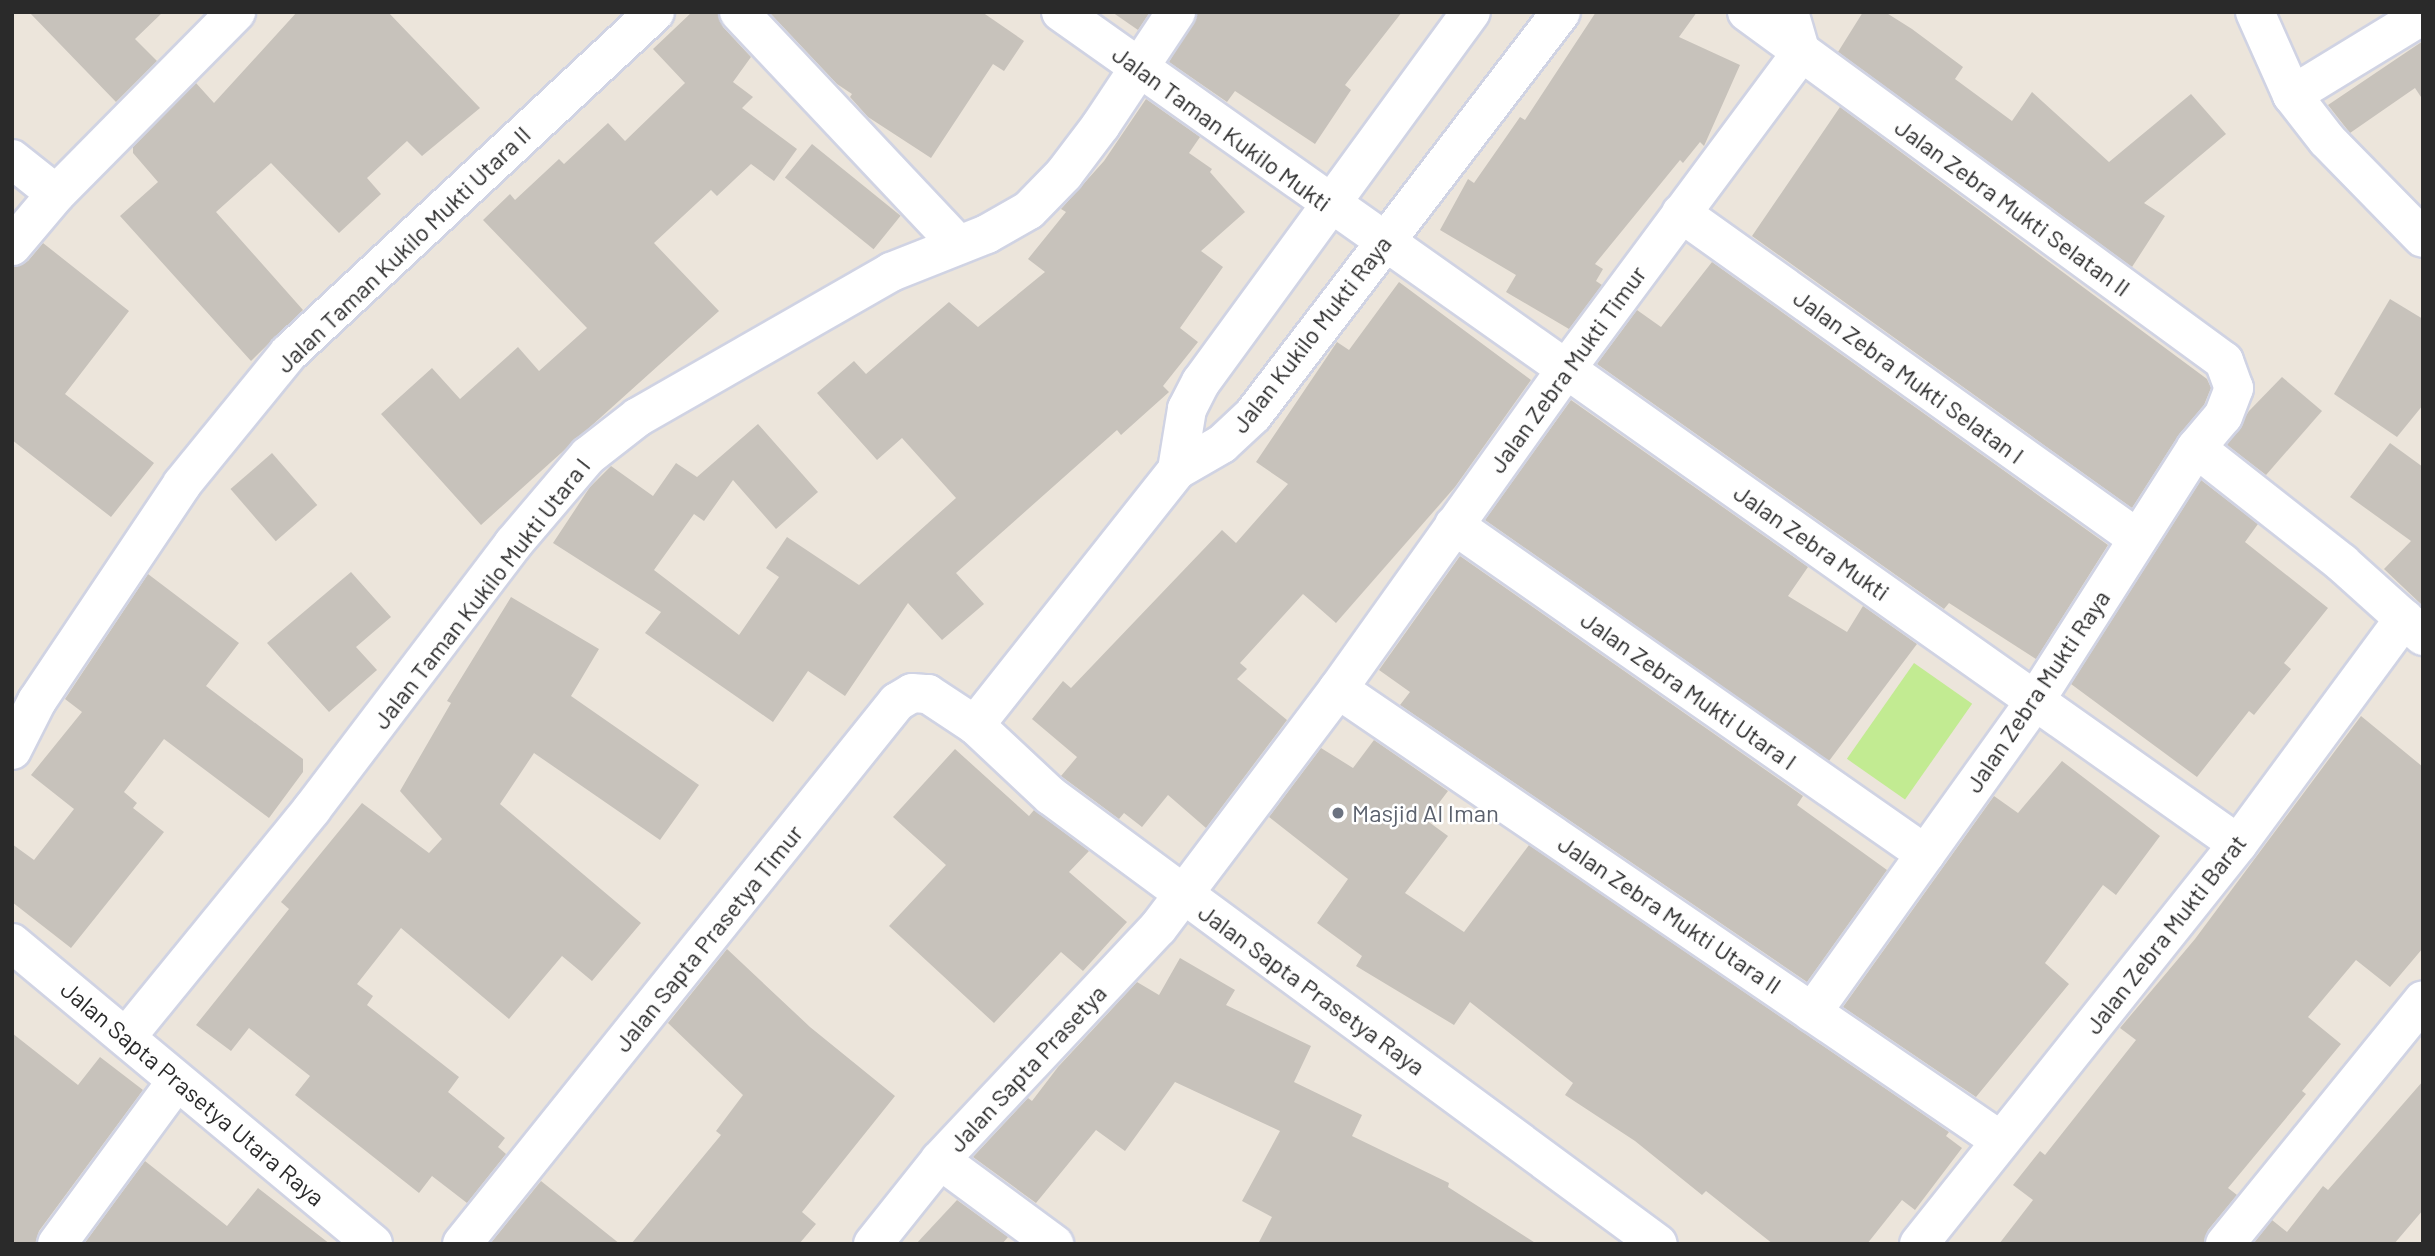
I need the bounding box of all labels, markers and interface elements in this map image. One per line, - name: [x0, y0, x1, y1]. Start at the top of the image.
- street label: Jalan Taman Kukilo Mukti: [1107, 39, 1337, 217]
- street label: Jalan Zebra Mukti Selatan II: [1890, 112, 2136, 302]
- street label: Jalan Taman Kukilo Mukti Utara II: [270, 120, 536, 378]
- street label: Jalan Kukilo Mukti Raya: [1225, 230, 1397, 438]
- street label: Jalan Zebra Mukti Timur: [1482, 260, 1652, 478]
- street label: Jalan Zebra Mukti Selatan I: [1788, 283, 2030, 469]
- street label: Jalan Taman Kukilo Mukti Utara I: [366, 452, 596, 734]
- street label: Jalan Zebra Mukti: [1729, 478, 1895, 606]
- street label: Jalan Zebra Mukti Raya: [1959, 584, 2115, 798]
- street label: Jalan Zebra Mukti Utara I: [1576, 605, 1802, 775]
- place label: Masjid Al Iman: [1352, 799, 1499, 827]
- marker: Masjid Al Iman: [1330, 805, 1346, 821]
- street label: Jalan Sapta Prasetya Timur: [608, 819, 808, 1057]
- street label: Jalan Zebra Mukti Utara II: [1553, 829, 1787, 999]
- street label: Jalan Zebra Mukti Barat: [2078, 829, 2252, 1039]
- street label: Jalan Sapta Prasetya Raya: [1193, 897, 1431, 1081]
- street label: Jalan Sapta Prasetya Utara Raya: [55, 974, 331, 1212]
- street label: Jalan Sapta Prasetya: [942, 978, 1112, 1158]

